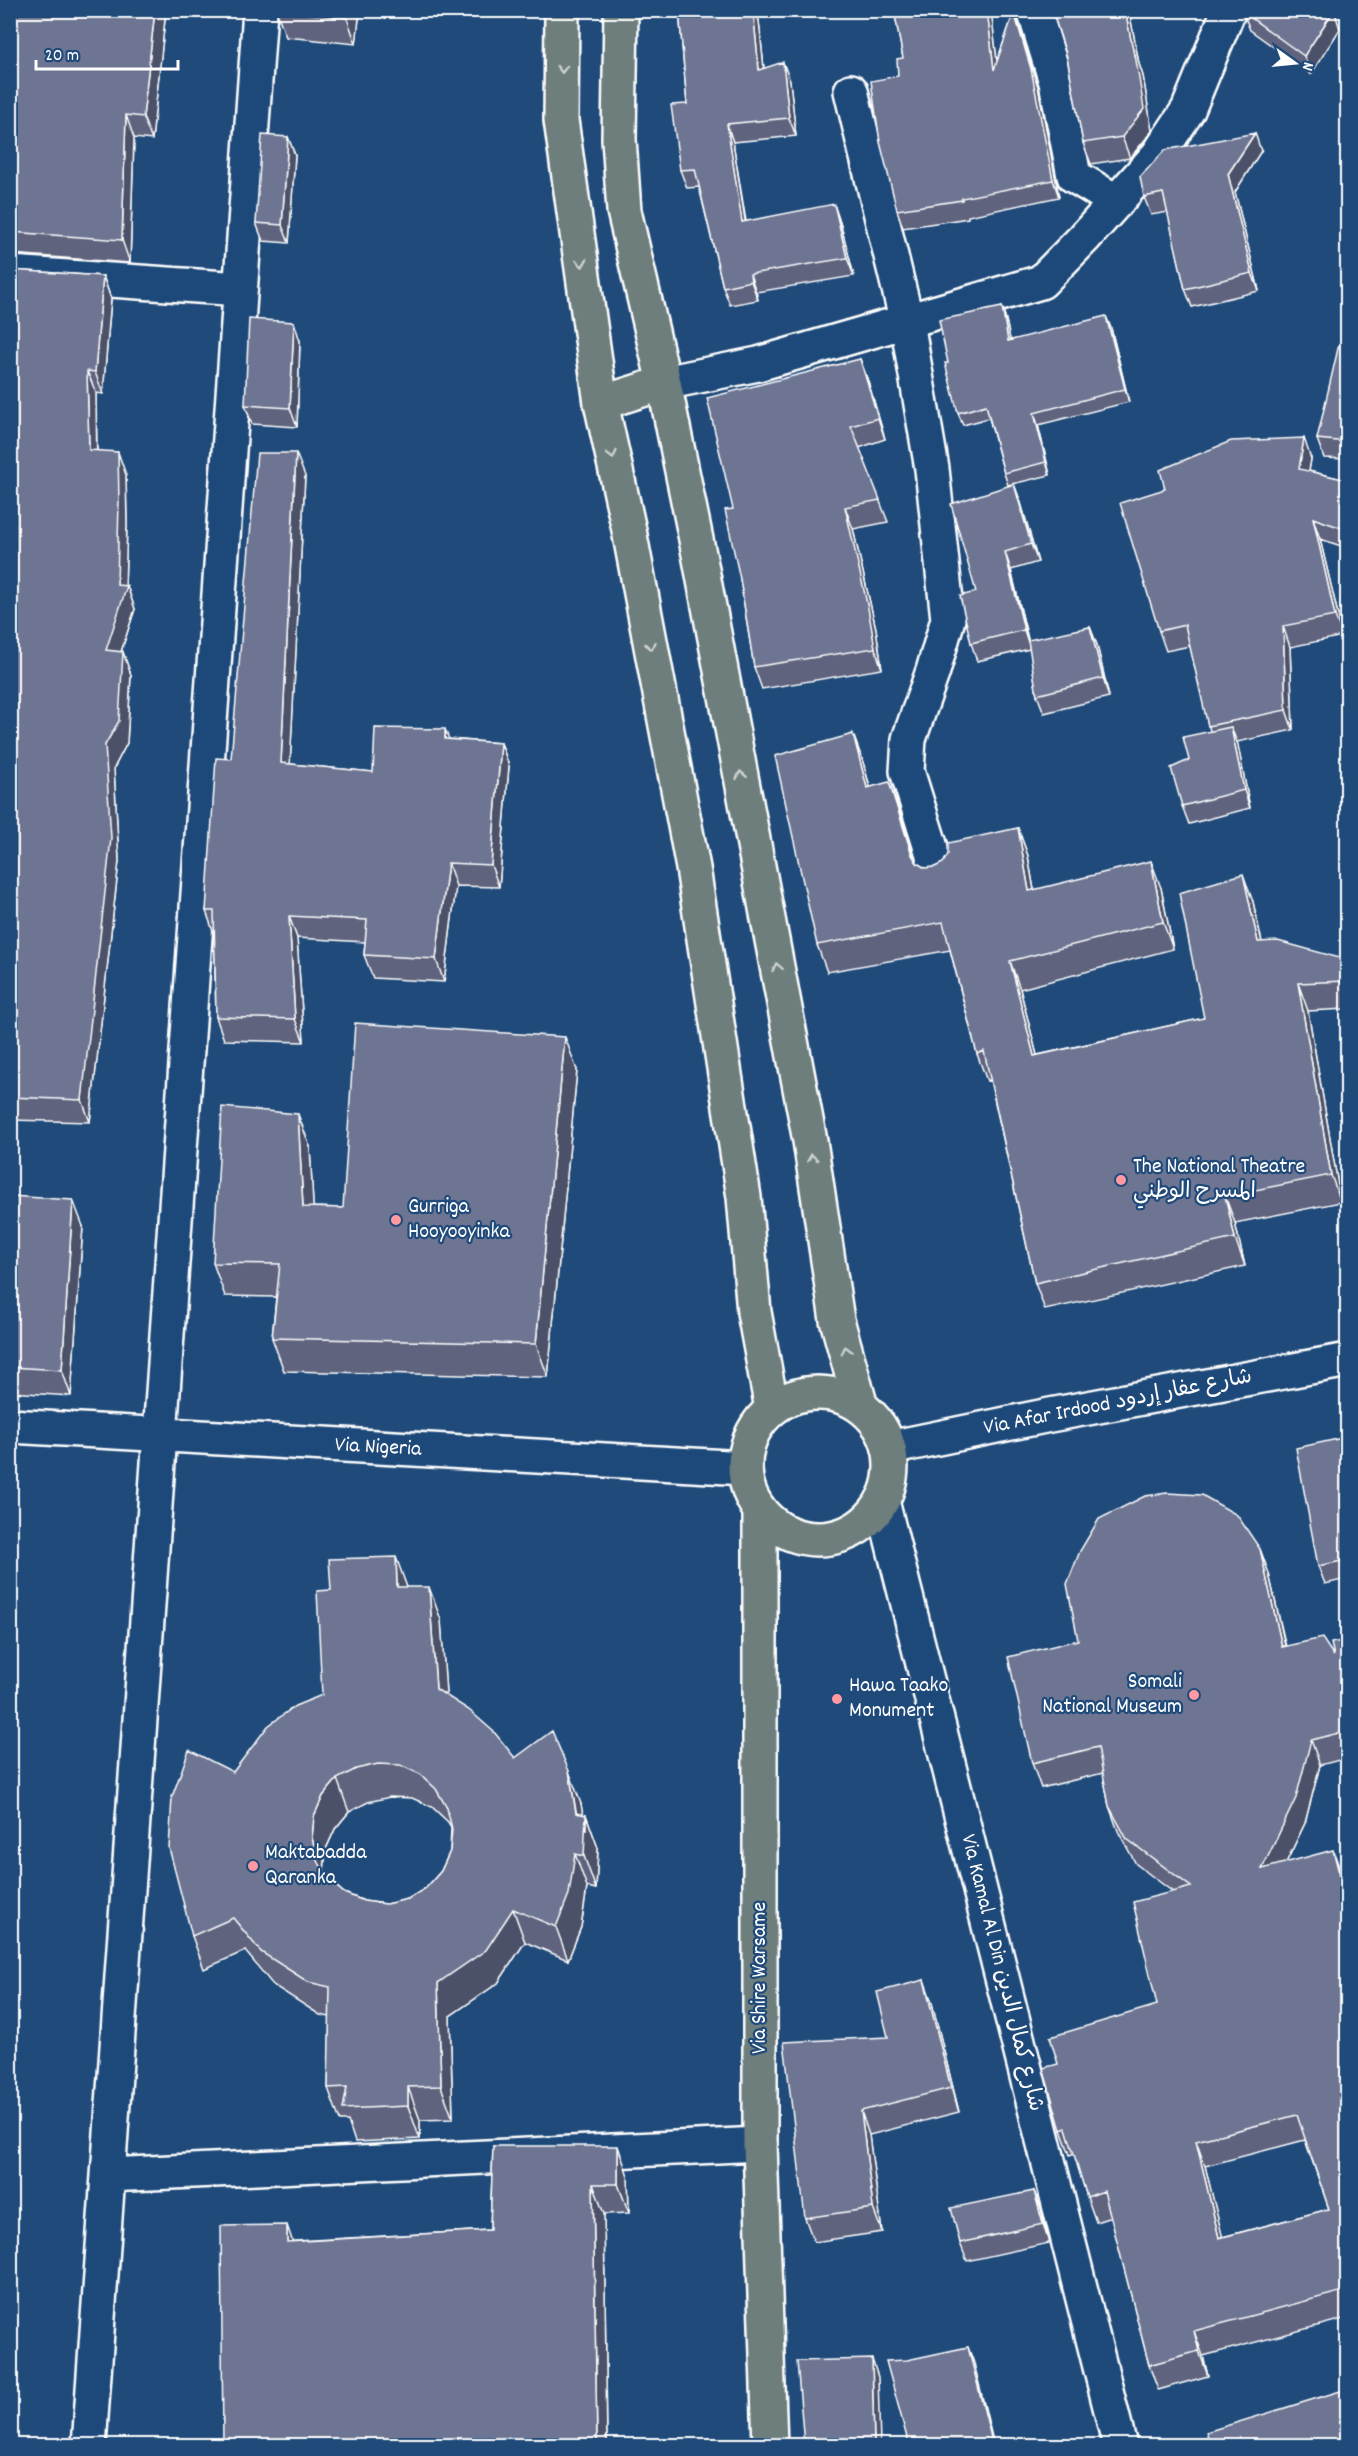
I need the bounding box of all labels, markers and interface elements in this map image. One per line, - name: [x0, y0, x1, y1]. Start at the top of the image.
- scale bar: [36, 33, 178, 71]
- north arrow: [1265, 33, 1325, 93]
- text: 20 m: [45, 44, 79, 69]
- text: N: [1295, 59, 1319, 73]
- one-way arrow: [555, 64, 568, 73]
- one-way arrow: [575, 258, 587, 267]
- one-way arrow: [605, 450, 618, 460]
- one-way arrow: [644, 641, 657, 651]
- one-way arrow: [735, 770, 748, 780]
- one-way arrow: [771, 962, 784, 972]
- place label: The National Theatre المسرح الوطني: [1133, 1152, 1305, 1209]
- one-way arrow: [807, 1154, 819, 1163]
- marker: The National Theatre المسرح الوطني: [1114, 1173, 1128, 1187]
- place label: Gurriga Hooyooyinka: [408, 1192, 510, 1248]
- marker: Gurriga Hooyooyinka: [389, 1213, 403, 1227]
- one-way arrow: [841, 1345, 853, 1356]
- street label: Via Afar Irdood شارع عفار إردود: [981, 1362, 1255, 1444]
- street label: Via Nigeria: [334, 1430, 423, 1466]
- place label: Somali National Museum: [1042, 1667, 1182, 1723]
- place label: Hawa Taako Monument: [849, 1671, 948, 1727]
- marker: Somali National Museum: [1187, 1688, 1201, 1702]
- marker: Hawa Taako Monument: [830, 1692, 844, 1706]
- street label: Via Kamal Al Din شارع كمال الدين: [952, 1831, 1050, 2115]
- place label: Maktabadda Qaranka: [265, 1838, 367, 1894]
- marker: Maktabadda Qaranka: [246, 1859, 260, 1873]
- street label: Via Shire Warsame: [745, 1902, 776, 2054]

